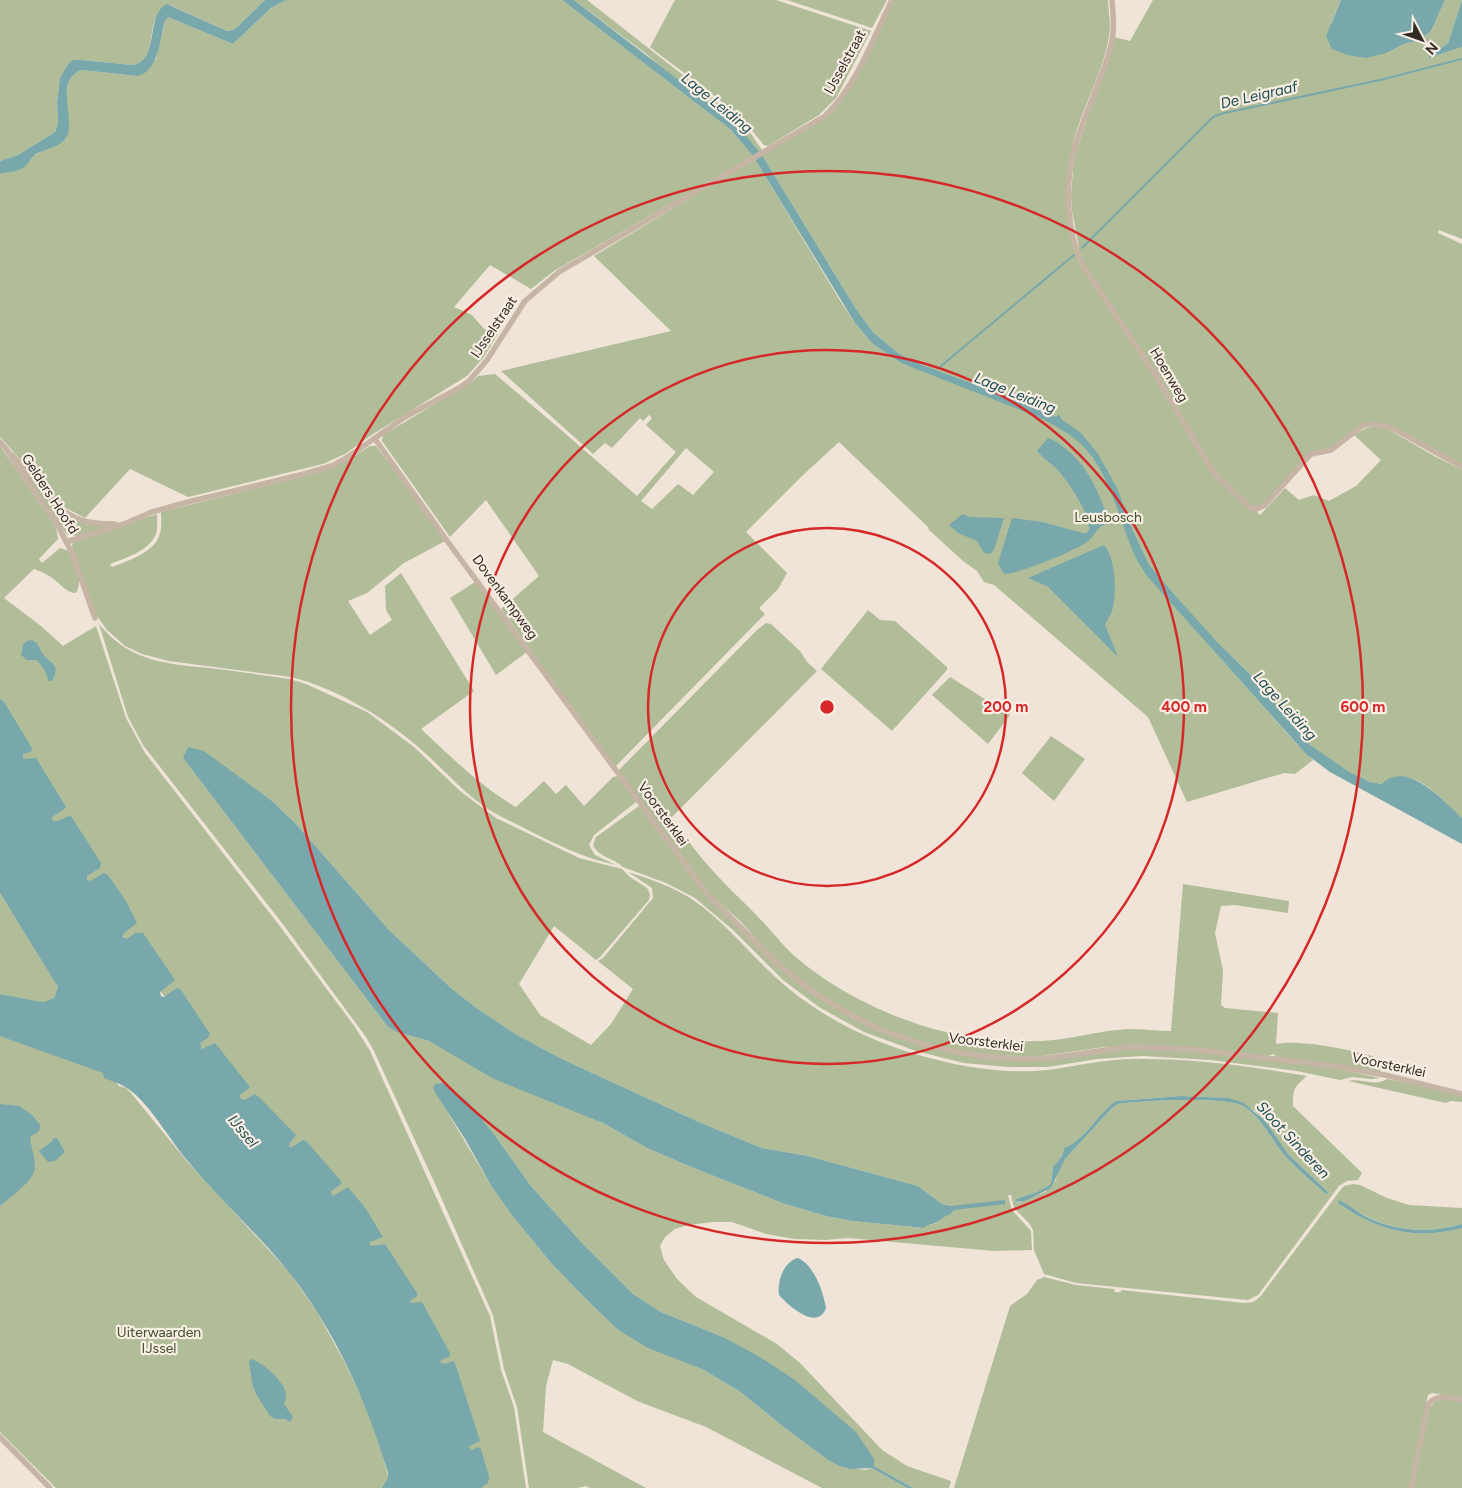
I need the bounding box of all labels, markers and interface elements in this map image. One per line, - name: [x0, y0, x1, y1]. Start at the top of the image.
- north arrow: [1397, 15, 1447, 65]
- street label: IJsselstraat: [820, 27, 870, 97]
- text: N: [1421, 39, 1441, 58]
- water label: Lage Leiding: [678, 69, 756, 137]
- water label: De Leigraaf: [1219, 77, 1301, 113]
- street label: IJsselstraat: [467, 293, 521, 361]
- street label: Hoenweg: [1146, 345, 1192, 405]
- water label: Lage Leiding: [972, 368, 1059, 418]
- street label: Gelders Hoofd: [18, 451, 82, 537]
- park label: Leusbosch: [1074, 509, 1142, 526]
- street label: Dovenkampweg: [469, 551, 541, 643]
- water label: Lage Leiding: [1249, 668, 1321, 744]
- centre of rings: [818, 698, 836, 716]
- text: 200 m: [984, 698, 1028, 716]
- text: 400 m: [1161, 698, 1207, 716]
- text: 600 m: [1341, 698, 1385, 716]
- street label: Voorsterklei: [634, 779, 692, 849]
- street label: Voorsterklei: [948, 1029, 1024, 1055]
- street label: Voorsterklei: [1351, 1049, 1427, 1081]
- water label: Sloot Sinderen: [1253, 1098, 1333, 1182]
- water label: IJssel: [224, 1111, 262, 1152]
- park label: Uiterwaarden IJssel: [117, 1324, 201, 1357]

